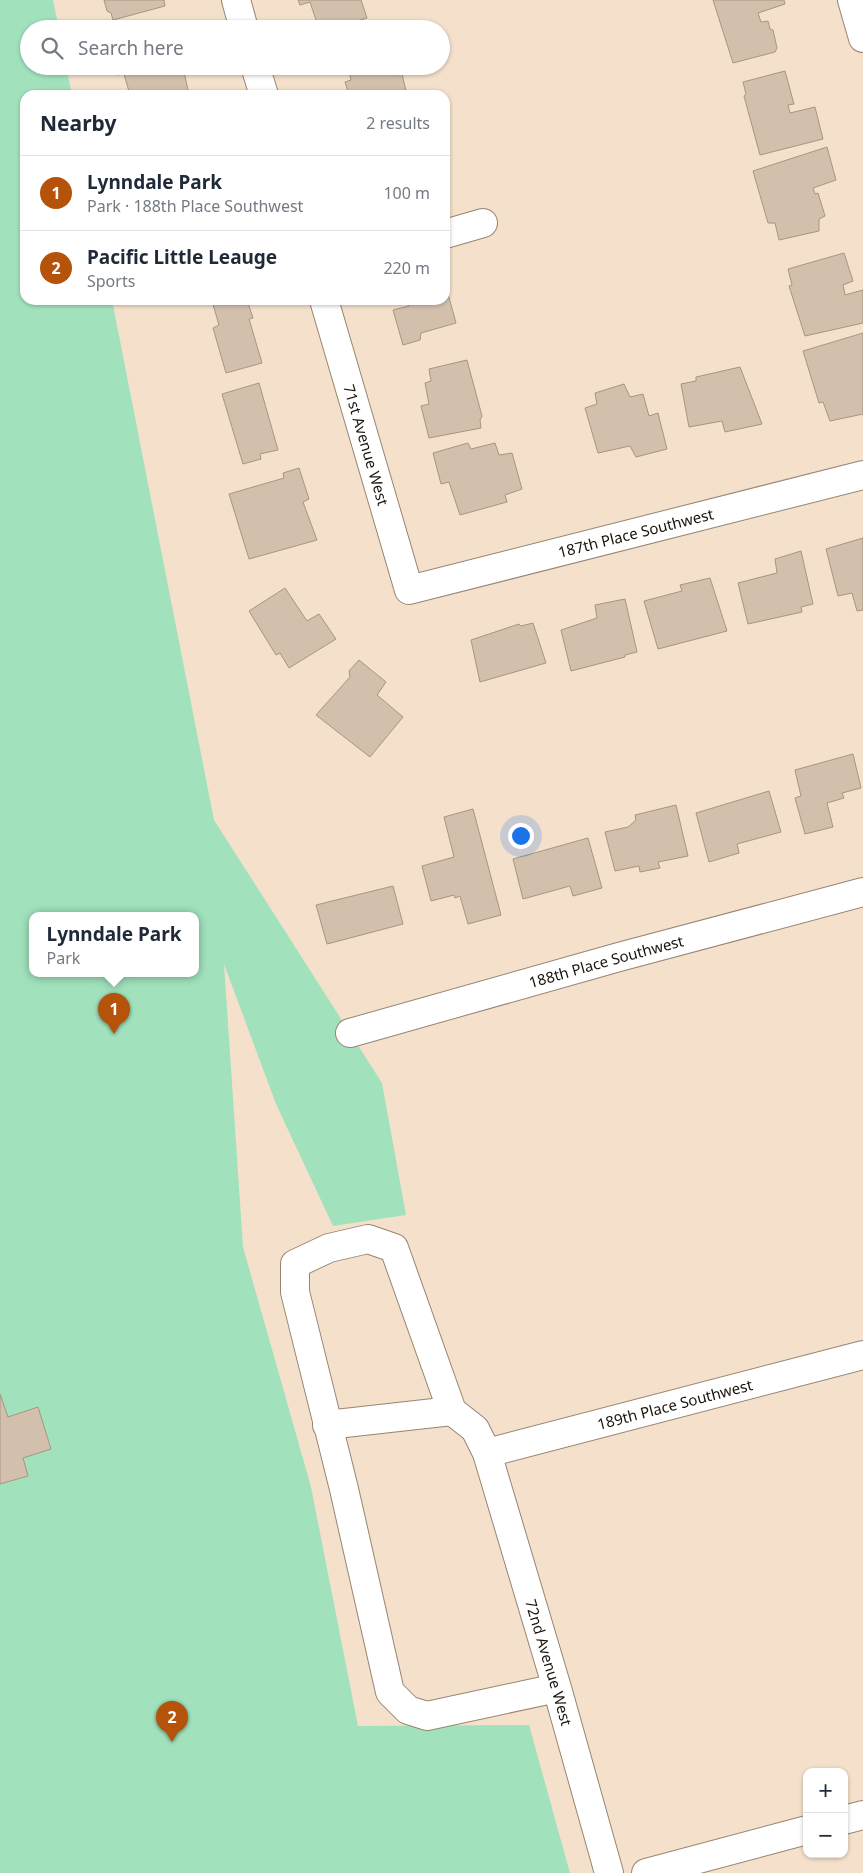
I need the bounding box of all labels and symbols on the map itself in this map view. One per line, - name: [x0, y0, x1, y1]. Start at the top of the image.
- street label: 71st Avenue West: [339, 382, 394, 508]
- street label: 187th Place Southwest: [556, 503, 716, 562]
- your location: [508, 823, 534, 849]
- street label: 188th Place Southwest: [527, 930, 686, 992]
- pin: 1: [98, 993, 130, 1034]
- street label: 189th Place Southwest: [595, 1374, 755, 1434]
- street label: 72nd Avenue West: [521, 1597, 577, 1728]
- pin: 2: [156, 1701, 188, 1742]

